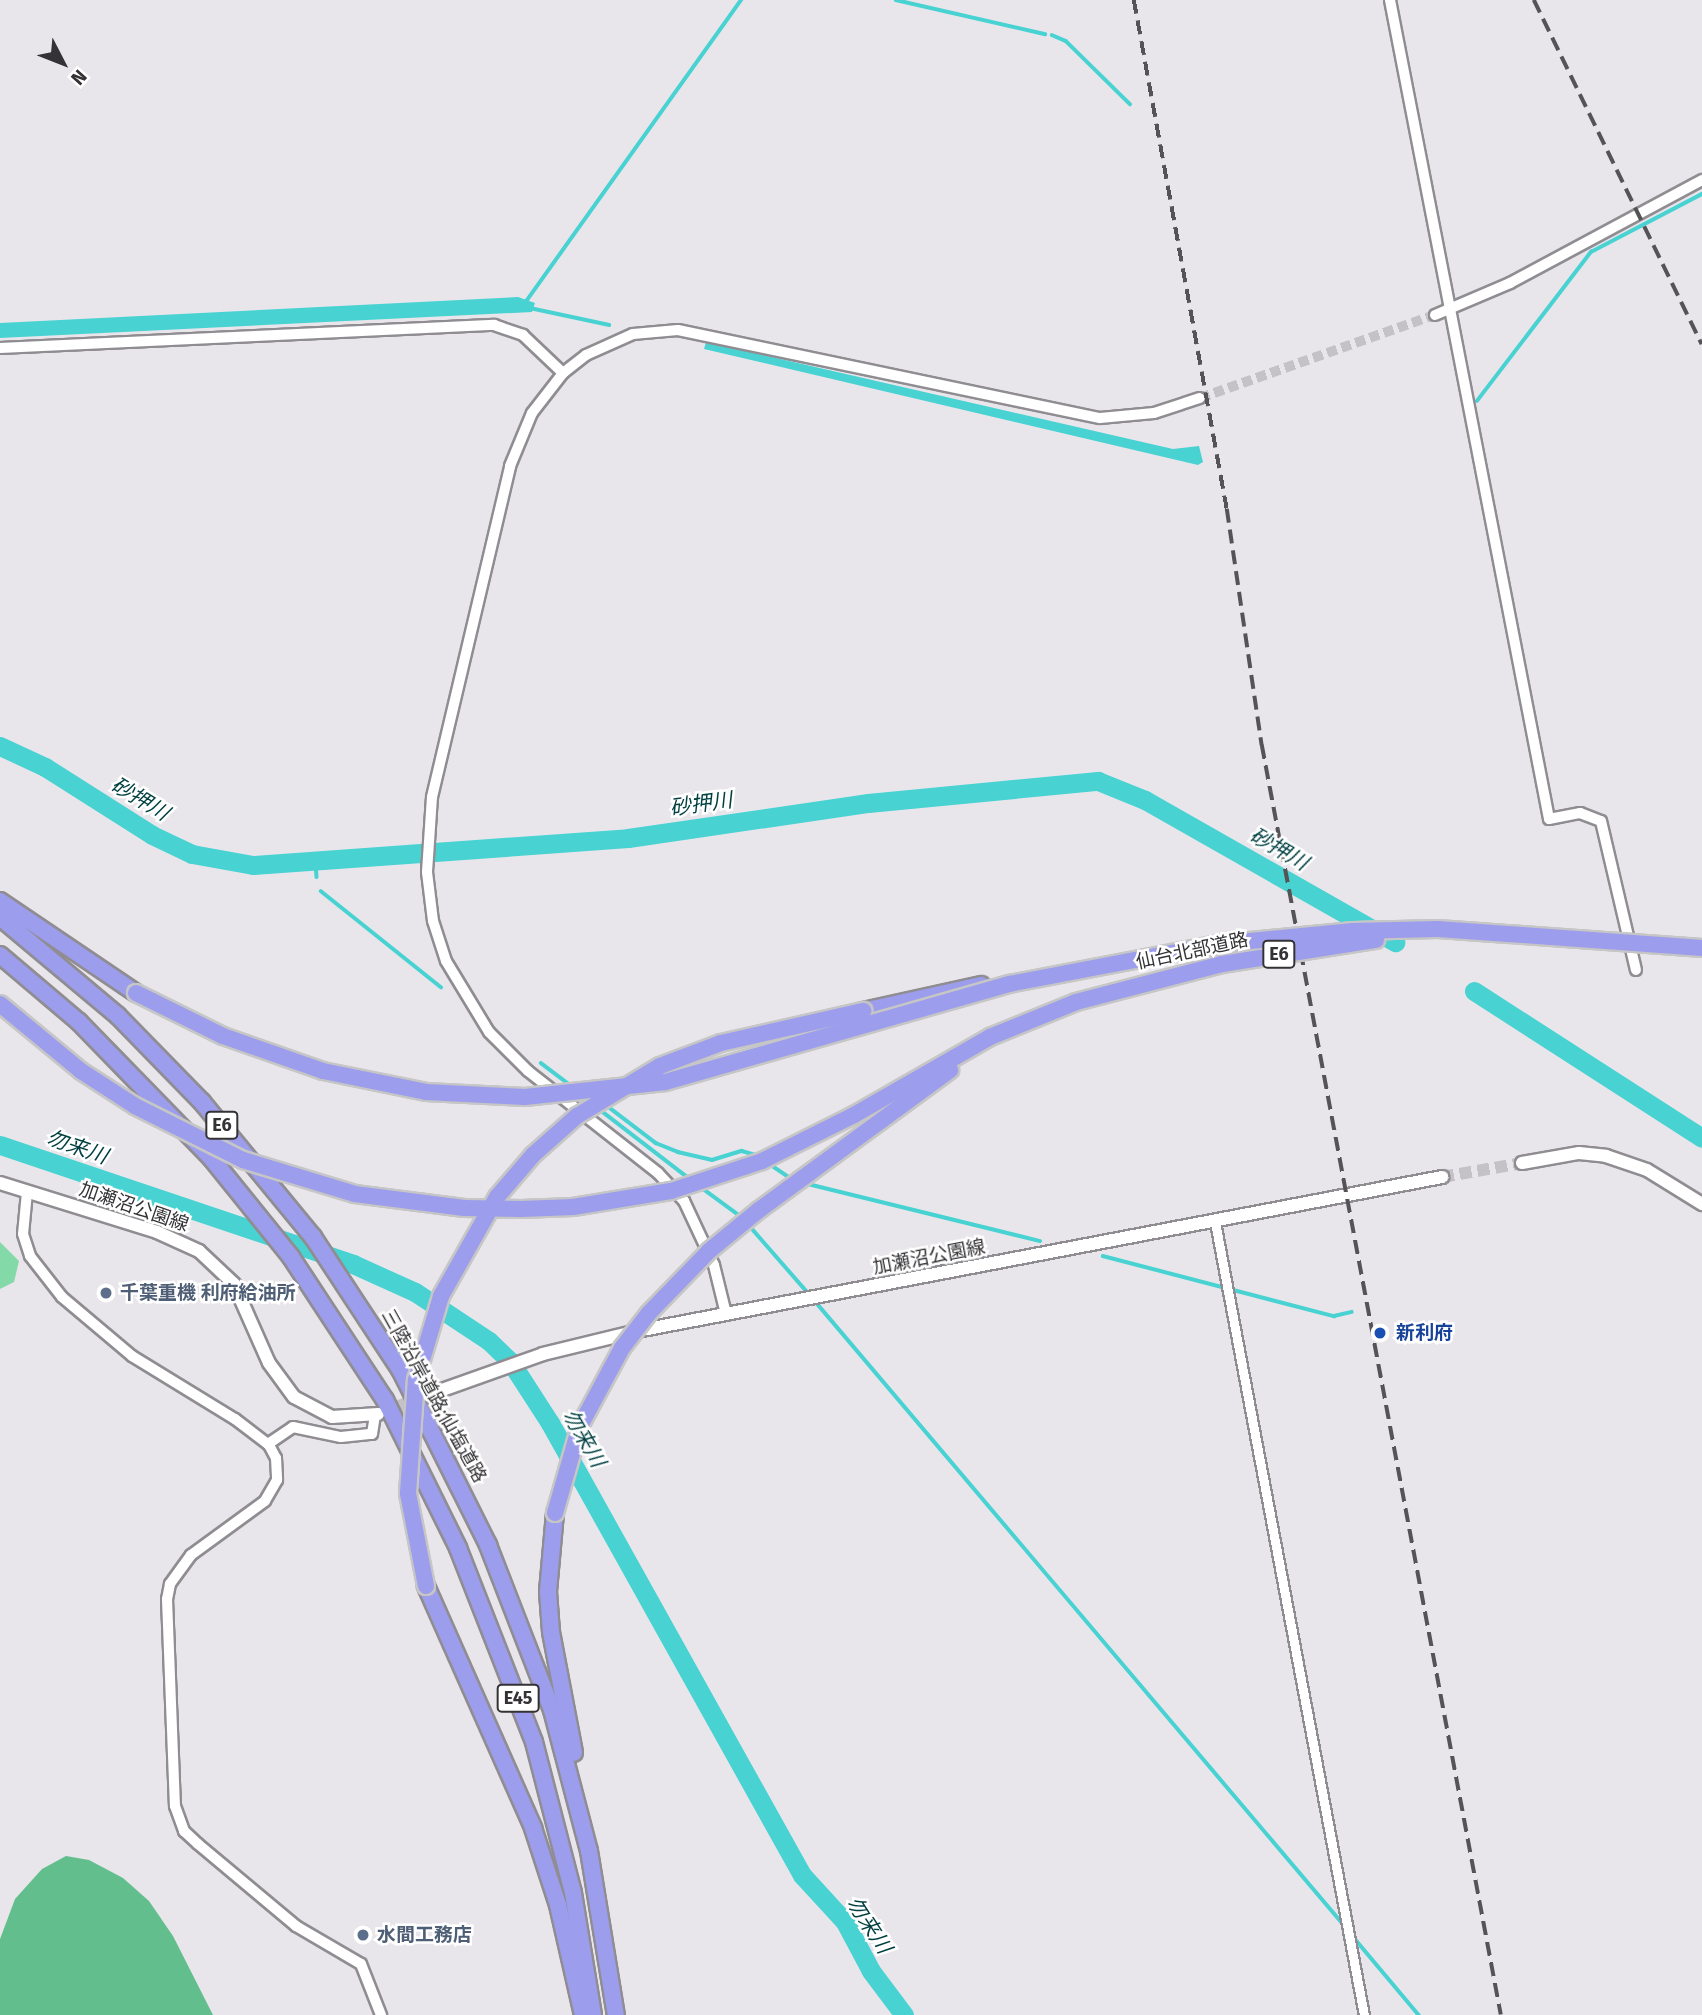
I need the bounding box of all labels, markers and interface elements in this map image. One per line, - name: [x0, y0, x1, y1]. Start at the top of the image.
- north arrow: [28, 28, 98, 98]
- text: N: [66, 65, 92, 90]
- water label: 砂押川: [107, 772, 173, 826]
- water label: 砂押川: [668, 787, 734, 821]
- water label: 砂押川: [1245, 822, 1313, 876]
- street label: 仙台北部道路: [1134, 928, 1250, 974]
- road number: E6: [1262, 939, 1296, 968]
- road number: E6: [204, 1110, 240, 1140]
- water label: 勿来川: [43, 1125, 111, 1169]
- street label: 加瀬沼公園線: [76, 1178, 192, 1236]
- street label: 加瀬沼公園線: [871, 1235, 987, 1279]
- place label: 千葉重機 利府給油所: [120, 1282, 296, 1304]
- marker: 千葉重機 利府給油所: [98, 1285, 114, 1301]
- street label: 三陸沿岸道路;仙塩道路: [377, 1305, 491, 1487]
- place label: 新利府: [1396, 1322, 1453, 1344]
- marker: 新利府: [1370, 1323, 1390, 1343]
- water label: 勿来川: [557, 1404, 611, 1472]
- road number: E45: [495, 1684, 541, 1713]
- water label: 勿来川: [841, 1892, 897, 1958]
- place label: 水間工務店: [377, 1924, 472, 1946]
- marker: 水間工務店: [355, 1927, 371, 1943]

